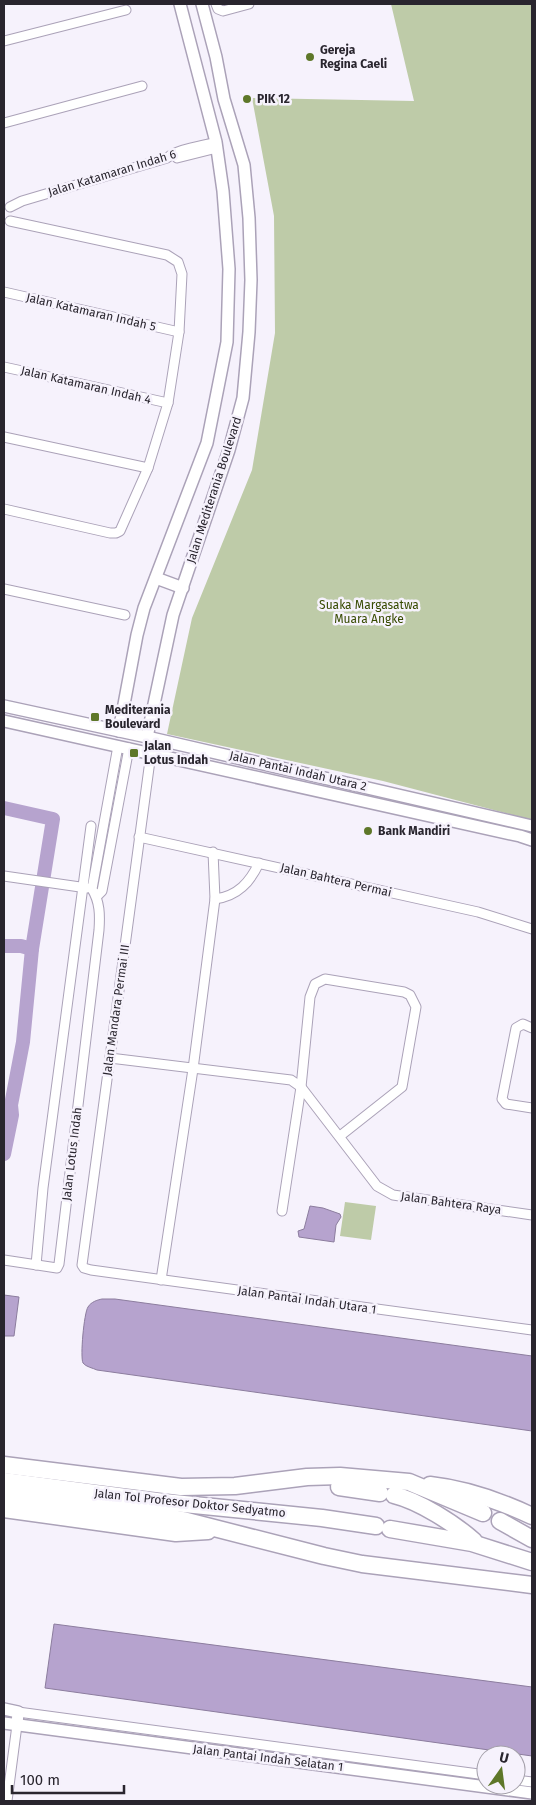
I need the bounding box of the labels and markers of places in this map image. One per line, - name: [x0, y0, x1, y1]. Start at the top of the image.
- place label: Gereja Regina Caeli: [320, 43, 387, 71]
- marker: Gereja Regina Caeli: [304, 51, 316, 63]
- place label: PIK 12: [257, 92, 290, 106]
- marker: PIK 12: [241, 93, 253, 105]
- place label: Mediterania Boulevard: [105, 703, 171, 731]
- marker: Mediterania Boulevard: [89, 711, 101, 723]
- place label: Jalan Lotus Indah: [143, 739, 208, 767]
- marker: Jalan Lotus Indah: [128, 747, 140, 759]
- place label: Bank Mandiri: [378, 824, 450, 838]
- marker: Bank Mandiri: [362, 825, 374, 837]

